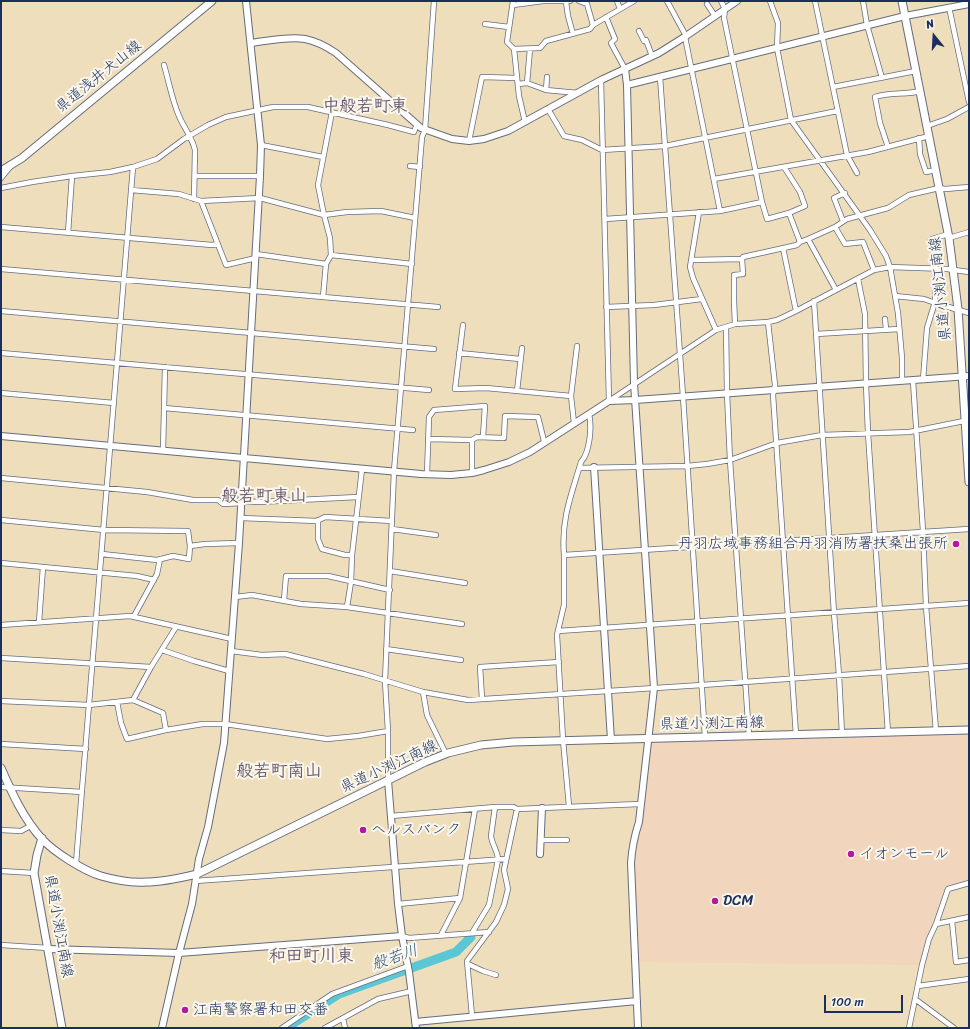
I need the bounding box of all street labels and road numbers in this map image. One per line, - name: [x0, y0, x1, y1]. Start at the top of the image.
- street label: 県道浅井犬山線: [53, 37, 145, 117]
- street label: 県道小渕江南線: [927, 236, 955, 342]
- street label: 県道小渕江南線: [659, 714, 765, 734]
- street label: 県道小渕江南線: [338, 737, 440, 797]
- street label: 県道小渕江南線: [40, 873, 76, 979]

